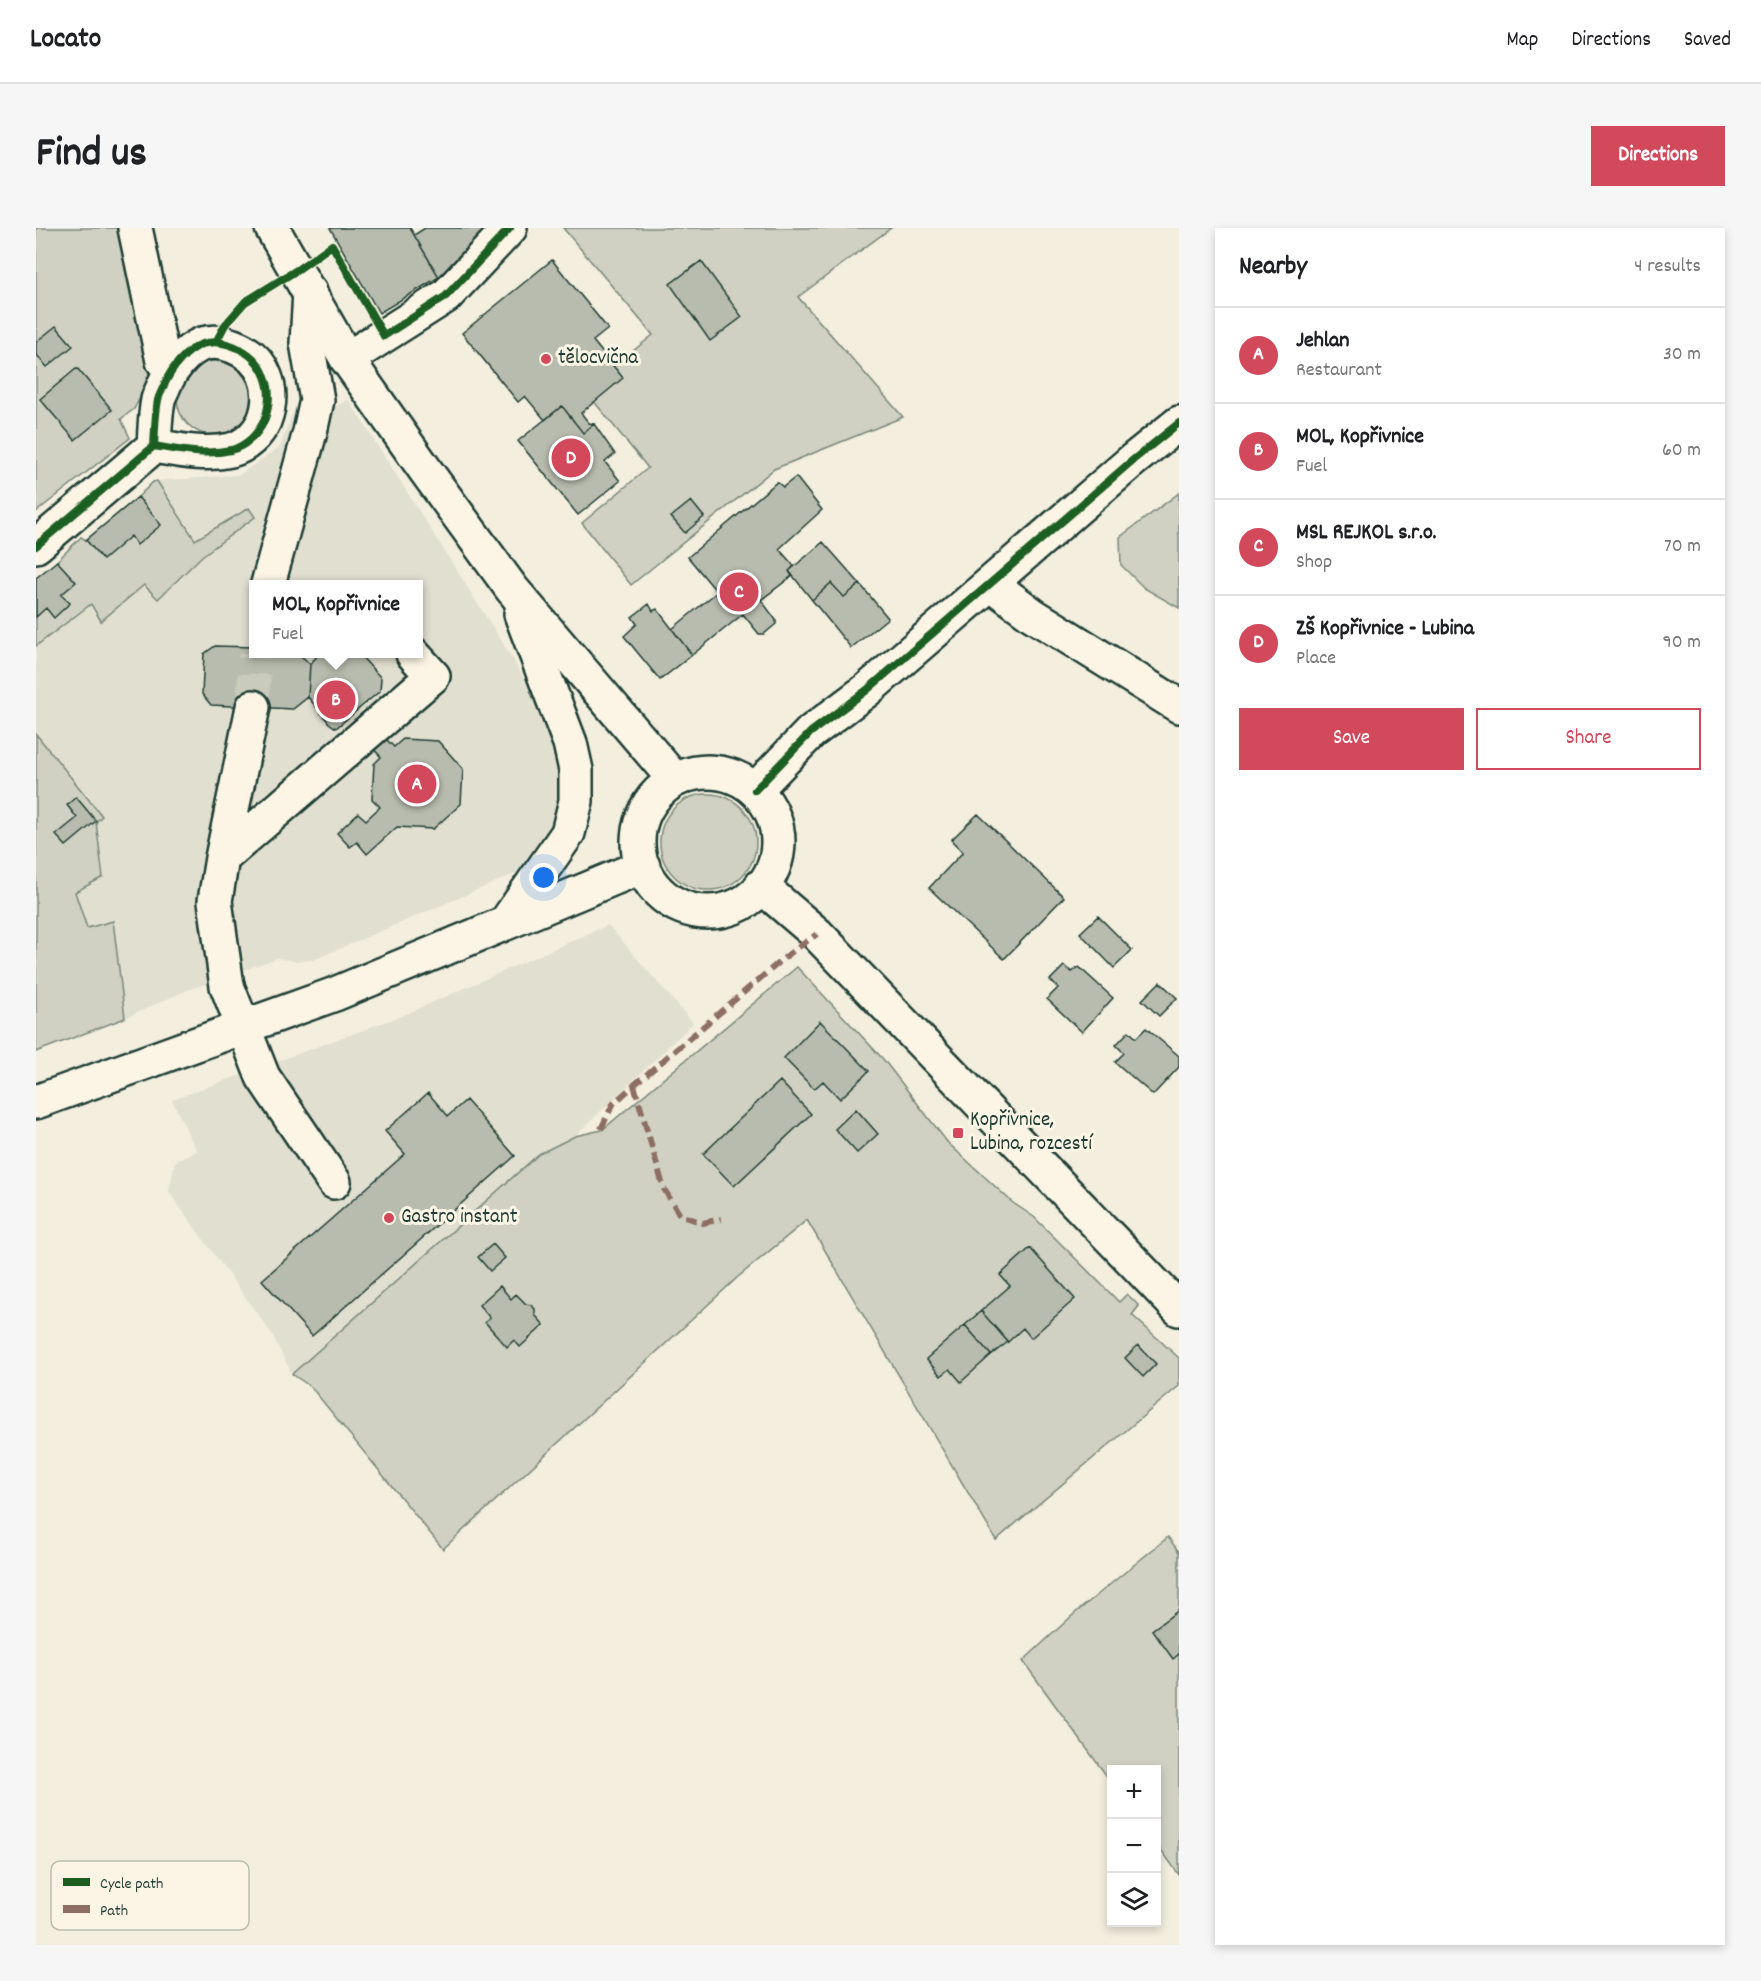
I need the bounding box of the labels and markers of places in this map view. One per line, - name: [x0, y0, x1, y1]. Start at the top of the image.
- place label: tělocvična: [558, 344, 639, 374]
- marker: tělocvična: [539, 352, 553, 366]
- pin: D: [552, 436, 590, 480]
- pin: C: [720, 570, 758, 614]
- pin: B: [316, 678, 356, 722]
- pin: A: [398, 762, 436, 806]
- place label: Kopřivnice, Lubina, rozcestí: [970, 1106, 1094, 1160]
- marker: Kopřivnice, Lubina, rozcestí: [951, 1126, 965, 1140]
- place label: Gastro instant: [401, 1203, 518, 1233]
- marker: Gastro instant: [382, 1211, 396, 1225]

